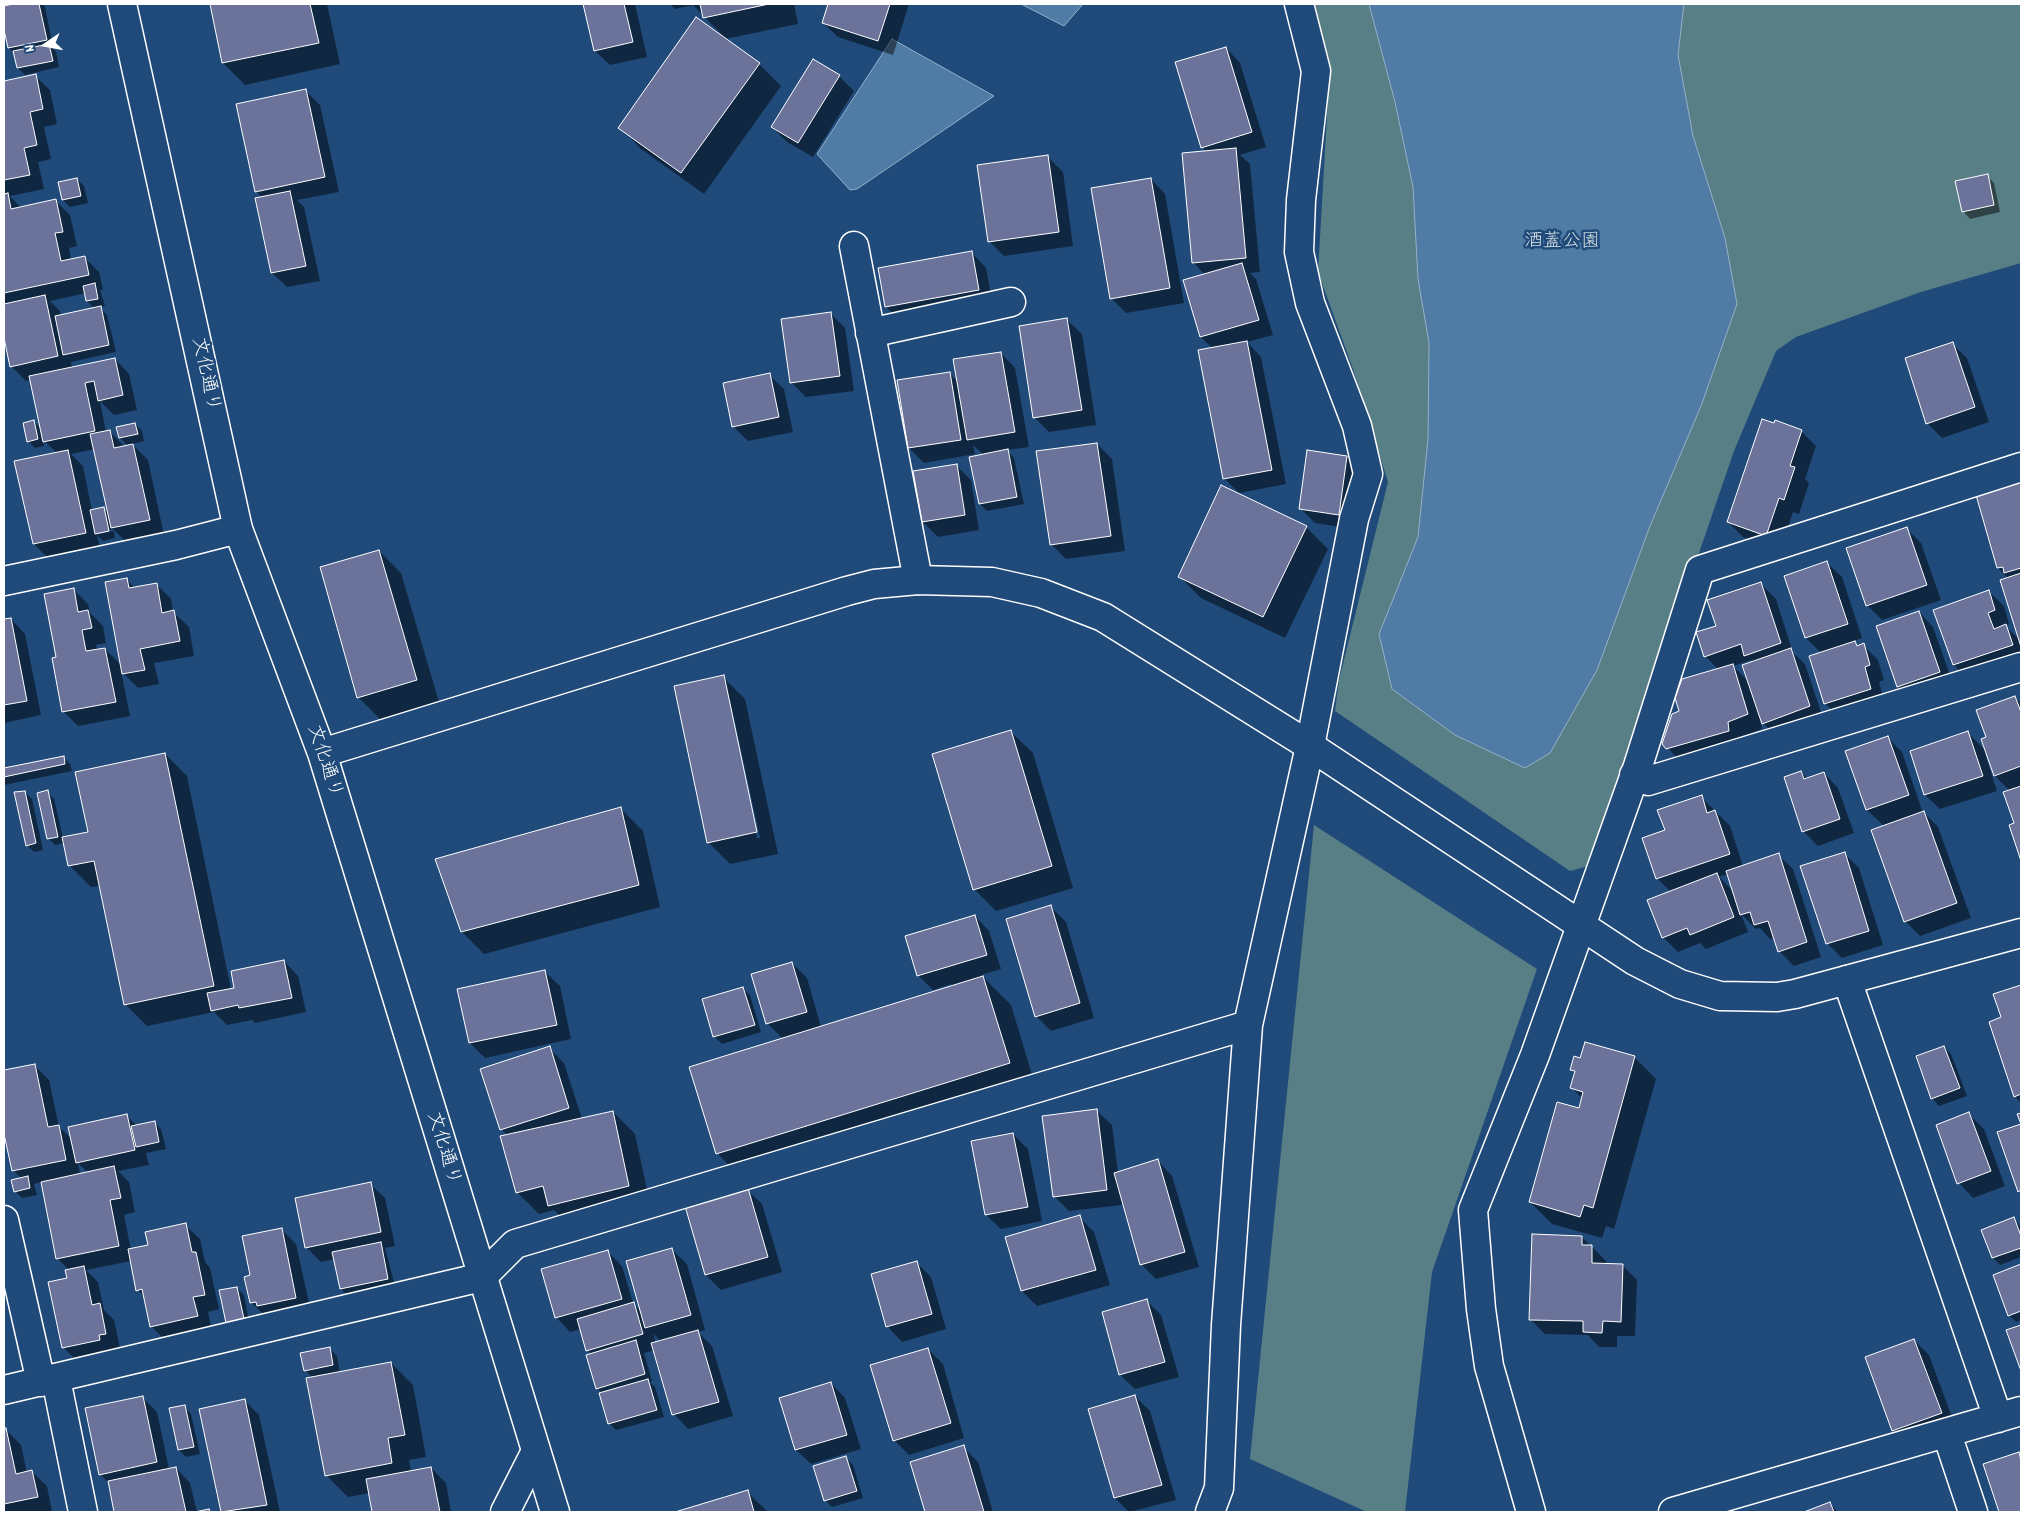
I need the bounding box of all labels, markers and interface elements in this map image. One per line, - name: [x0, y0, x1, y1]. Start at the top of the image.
- north arrow: [20, 20, 70, 70]
- text: N: [20, 43, 41, 54]
- park label: 酒蓋公園: [1524, 232, 1600, 254]
- street label: 文化通り: [185, 335, 223, 415]
- street label: 文化通り: [300, 722, 346, 802]
- street label: 文化通り: [420, 1109, 464, 1189]

